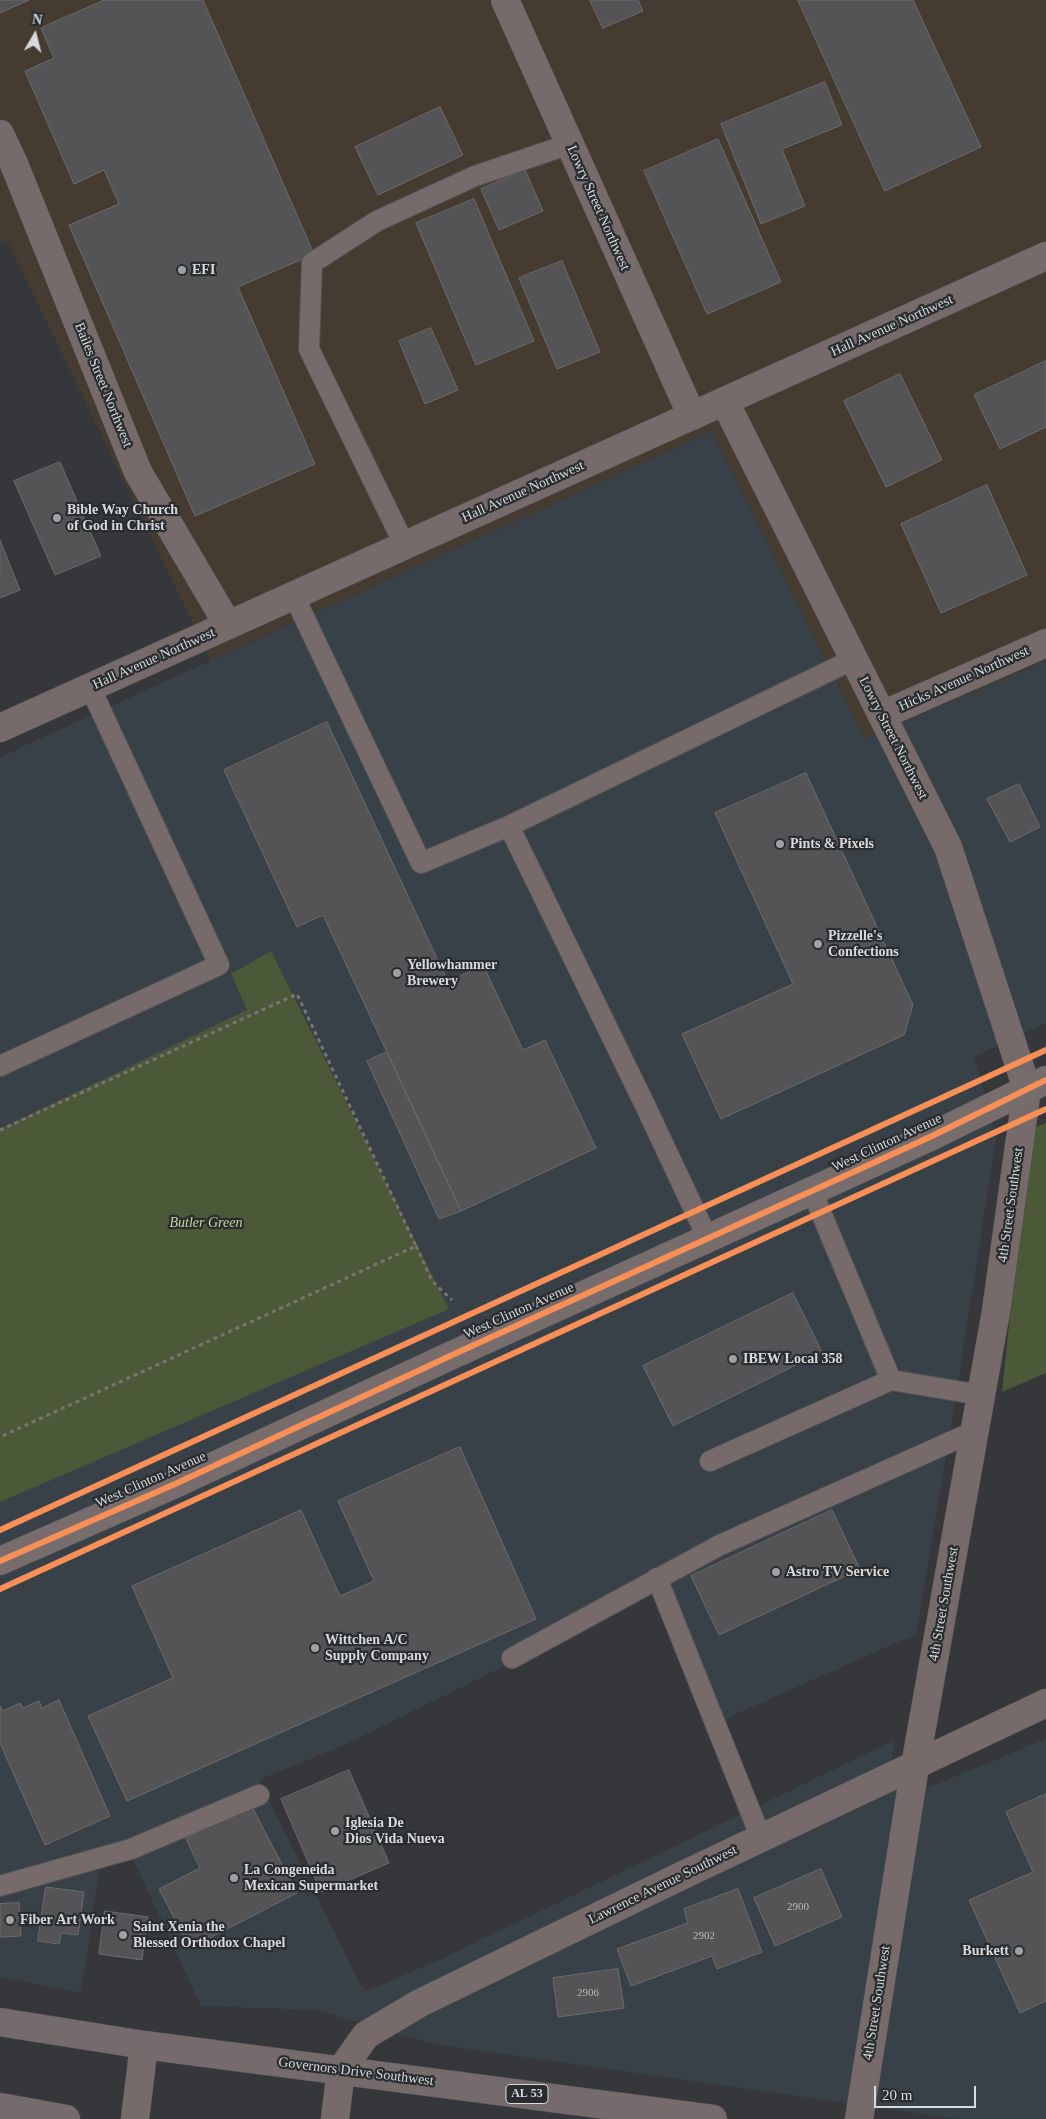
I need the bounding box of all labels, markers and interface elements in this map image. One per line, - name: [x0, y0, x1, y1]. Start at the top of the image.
- north arrow: [10, 10, 60, 60]
- text: N: [31, 12, 43, 28]
- street label: Lowry Street Northwest: [563, 143, 633, 273]
- place label: EFI: [192, 262, 215, 278]
- marker: EFI: [176, 264, 188, 276]
- street label: Hall Avenue Northwest: [828, 291, 956, 361]
- street label: Bailes Street Northwest: [70, 320, 136, 450]
- street label: Hall Avenue Northwest: [459, 457, 587, 527]
- place label: Bible Way Church of God in Christ: [67, 502, 178, 534]
- marker: Bible Way Church of God in Christ: [51, 512, 63, 524]
- street label: Hall Avenue Northwest: [90, 624, 218, 694]
- street label: Hicks Avenue Northwest: [896, 643, 1032, 715]
- street label: Lowry Street Northwest: [855, 674, 931, 802]
- place label: Pints & Pixels: [790, 836, 874, 852]
- marker: Pints & Pixels: [774, 838, 786, 850]
- place label: Pizzelle's Confections: [828, 928, 899, 960]
- marker: Pizzelle's Confections: [812, 938, 824, 950]
- place label: Yellowhammer Brewery: [407, 957, 497, 990]
- marker: Yellowhammer Brewery: [391, 967, 403, 979]
- street label: West Clinton Avenue: [829, 1110, 945, 1176]
- street label: 4th Street Southwest: [995, 1146, 1027, 1264]
- park label: Butler Green: [170, 1215, 242, 1231]
- street label: West Clinton Avenue: [461, 1279, 577, 1343]
- place label: IBEW Local 358: [743, 1351, 843, 1367]
- marker: IBEW Local 358: [727, 1353, 739, 1365]
- street label: West Clinton Avenue: [93, 1448, 209, 1512]
- street label: 4th Street Southwest: [926, 1545, 962, 1663]
- place label: Astro TV Service: [786, 1564, 889, 1580]
- marker: Astro TV Service: [770, 1566, 782, 1578]
- place label: Wittchen A/C Supply Company: [325, 1632, 429, 1664]
- marker: Wittchen A/C Supply Company: [309, 1642, 321, 1654]
- place label: Iglesia De Dios Vida Nueva: [345, 1815, 445, 1848]
- marker: Iglesia De Dios Vida Nueva: [329, 1825, 341, 1837]
- street label: Lawrence Avenue Southwest: [586, 1842, 740, 1928]
- place label: La Congeneida Mexican Supermarket: [244, 1862, 378, 1894]
- marker: La Congeneida Mexican Supermarket: [228, 1872, 240, 1884]
- house number: 2900: [787, 1900, 809, 1914]
- place label: Fiber Art Work: [20, 1912, 115, 1928]
- marker: Fiber Art Work: [4, 1914, 16, 1926]
- place label: Saint Xenia the Blessed Orthodox Chapel: [133, 1919, 285, 1951]
- marker: Saint Xenia the Blessed Orthodox Chapel: [117, 1929, 129, 1941]
- house number: 2902: [693, 1929, 715, 1943]
- place label: Burkett: [962, 1943, 1009, 1959]
- street label: 4th Street Southwest: [860, 1944, 894, 2062]
- marker: Burkett: [1013, 1945, 1025, 1957]
- house number: 2906: [577, 1986, 599, 2000]
- street label: Governors Drive Southwest: [277, 2054, 435, 2090]
- scale bar: [876, 2076, 978, 2108]
- road number: AL 53: [506, 2084, 548, 2104]
- text: 20 m: [882, 2087, 912, 2103]

